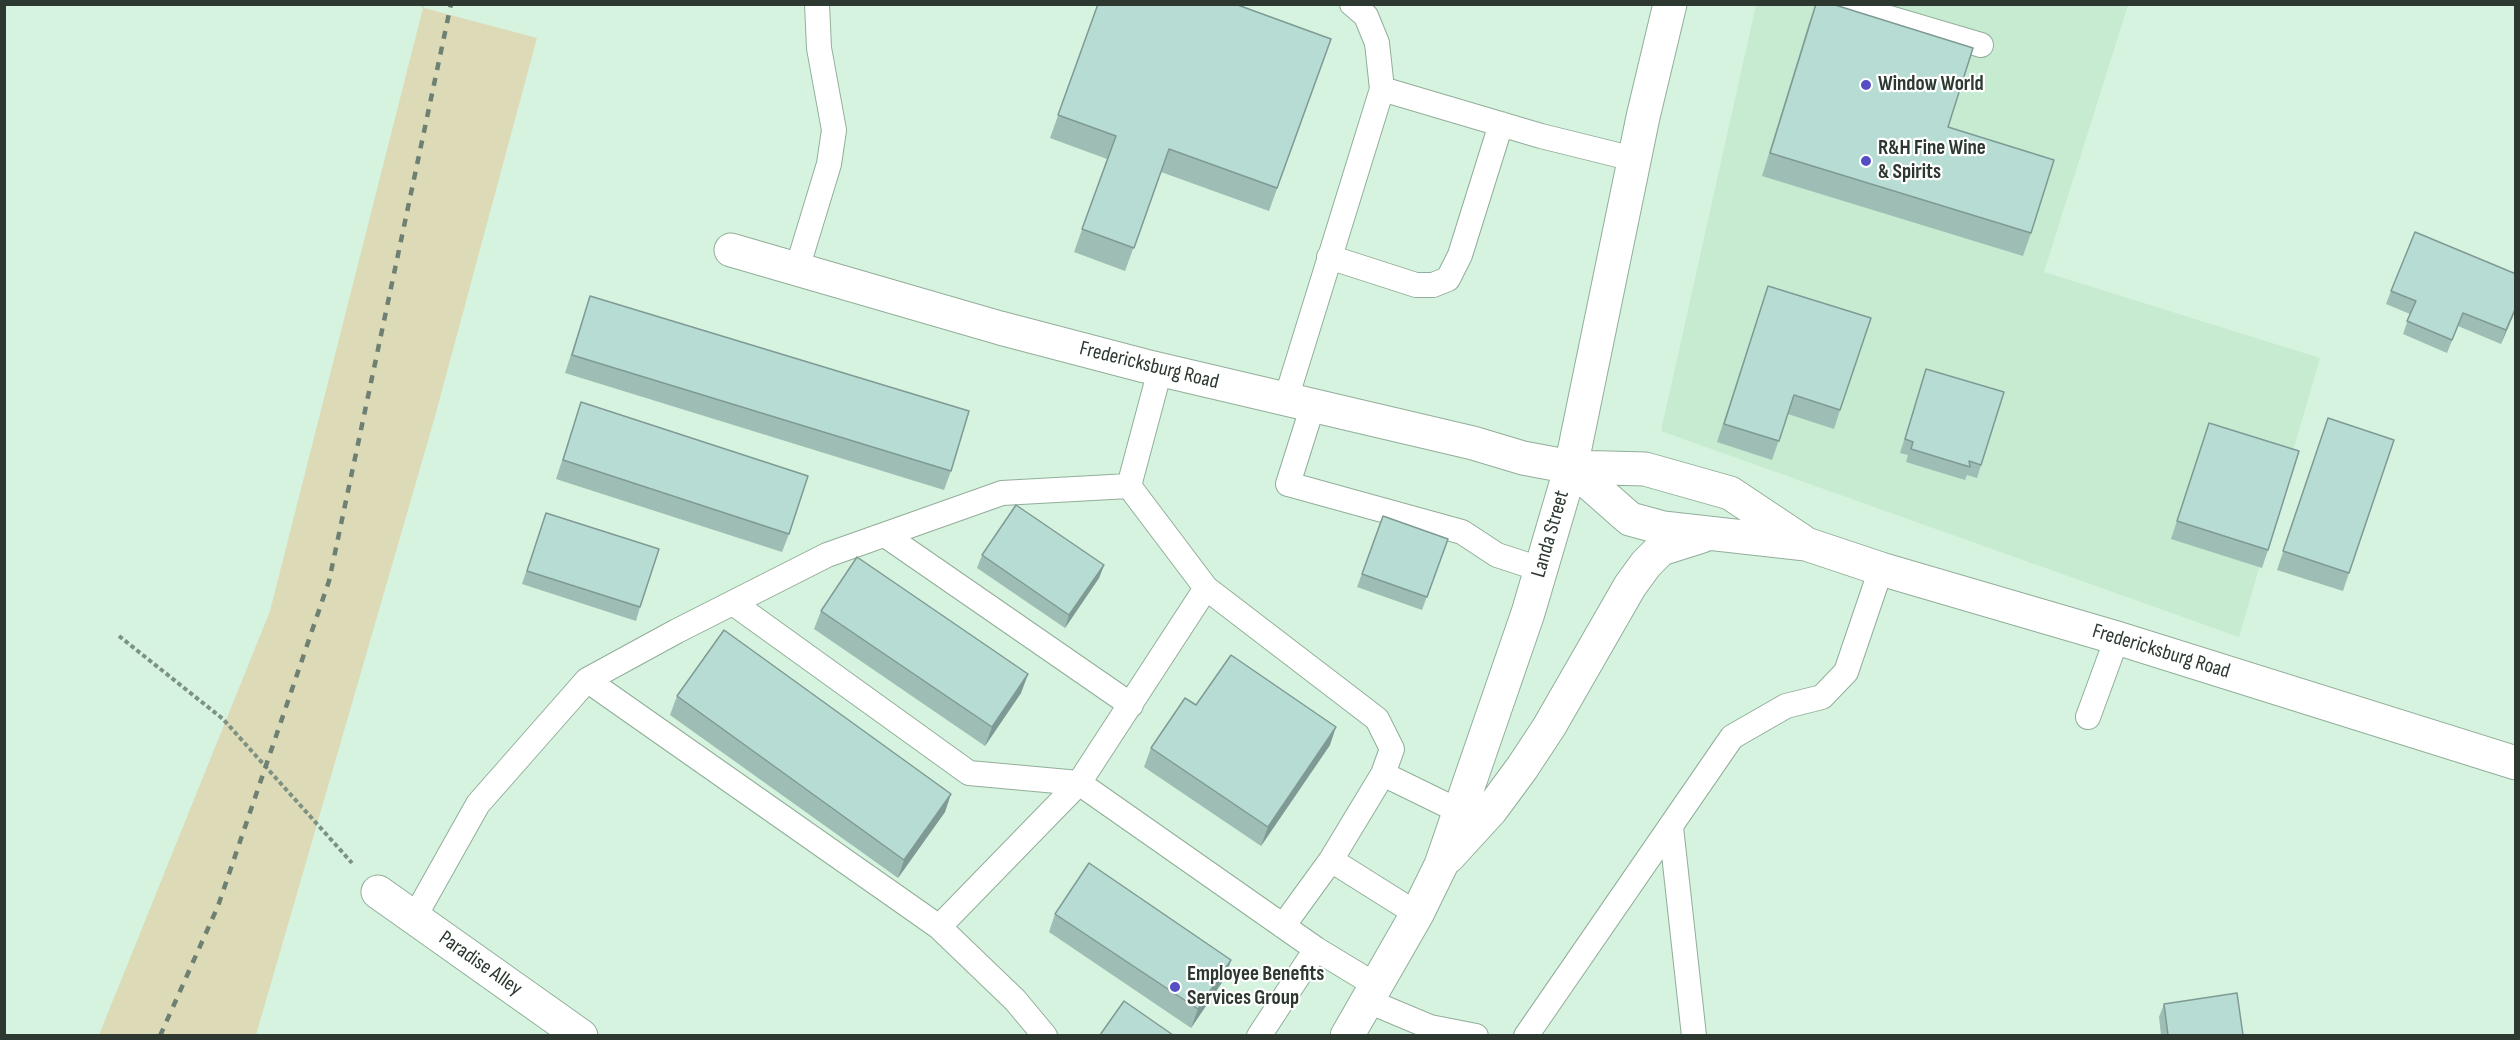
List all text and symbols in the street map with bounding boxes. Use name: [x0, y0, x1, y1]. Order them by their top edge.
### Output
place label: Window World: [1878, 72, 1984, 98]
marker: Window World: [1859, 78, 1873, 92]
place label: R&H Fine Wine & Spirits: [1878, 136, 1986, 186]
marker: R&H Fine Wine & Spirits: [1859, 154, 1873, 168]
street label: Fredericksburg Road: [1077, 337, 1221, 395]
street label: Landa Street: [1527, 488, 1575, 580]
street label: Fredericksburg Road: [2089, 619, 2233, 685]
street label: Paradise Alley: [433, 926, 527, 1002]
place label: Employee Benefits Services Group: [1187, 962, 1324, 1012]
marker: Employee Benefits Services Group: [1168, 980, 1182, 994]

